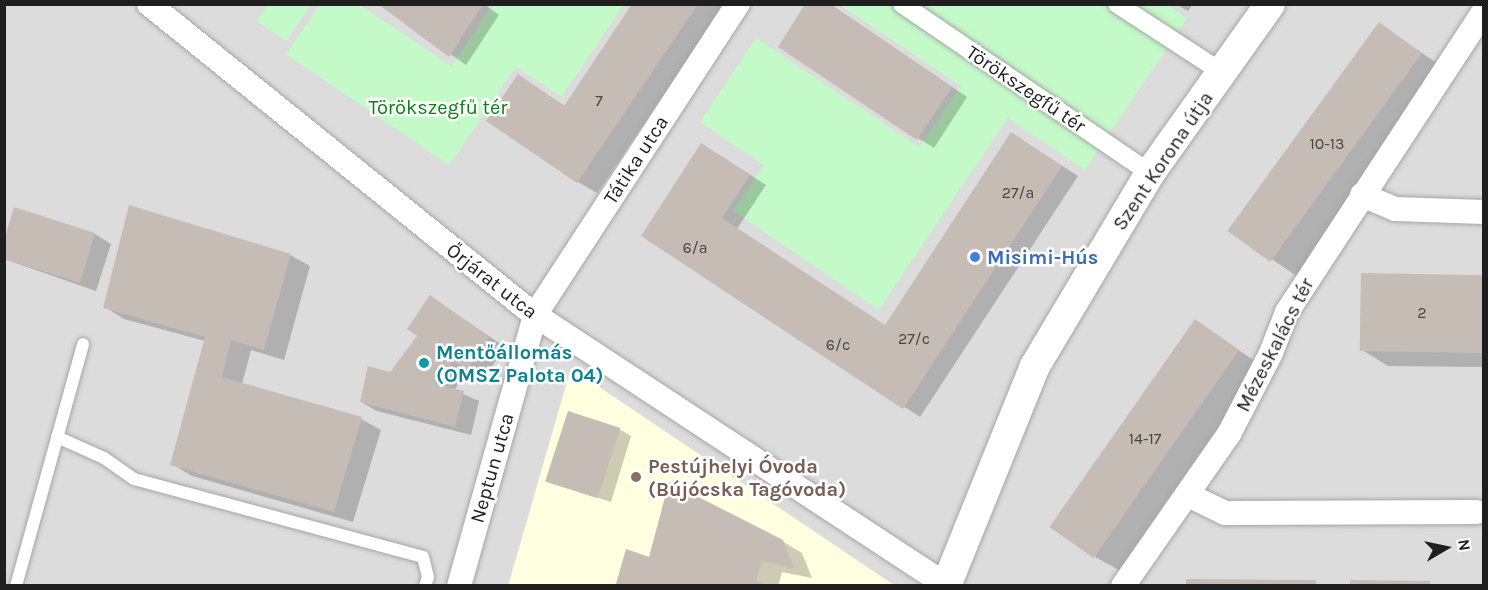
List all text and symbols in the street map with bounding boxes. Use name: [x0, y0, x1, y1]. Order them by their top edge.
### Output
street label: Törökszegfű tér: [962, 40, 1090, 138]
street label: Szent Korona útja: [1108, 87, 1218, 235]
house number: 7: [595, 91, 603, 111]
park label: Törökszegfű tér: [368, 95, 508, 119]
street label: Tátika utca: [598, 111, 674, 209]
house number: 10-13: [1309, 134, 1345, 154]
house number: 27/a: [1002, 183, 1034, 203]
street label: Őrjárat utca: [442, 238, 542, 324]
house number: 6/a: [683, 238, 707, 258]
place label: Misimi-Hús: [987, 245, 1098, 269]
marker: Misimi-Hús: [968, 250, 982, 264]
street label: Mézeskalács tér: [1231, 274, 1319, 416]
house number: 2: [1417, 303, 1427, 323]
house number: 27/c: [898, 329, 930, 349]
house number: 6/c: [826, 335, 850, 355]
place label: Mentőállomás (OMSZ Palota 04): [436, 340, 603, 387]
marker: Mentőállomás (OMSZ Palota 04): [417, 356, 431, 370]
street label: Neptun utca: [465, 410, 519, 526]
house number: 14-17: [1129, 429, 1161, 449]
place label: Pestújhelyi Óvoda (Bújócska Tagóvoda): [648, 454, 846, 501]
marker: Pestújhelyi Óvoda (Bújócska Tagóvoda): [629, 470, 643, 484]
north arrow: [1416, 518, 1476, 578]
text: N: [1454, 538, 1475, 552]

